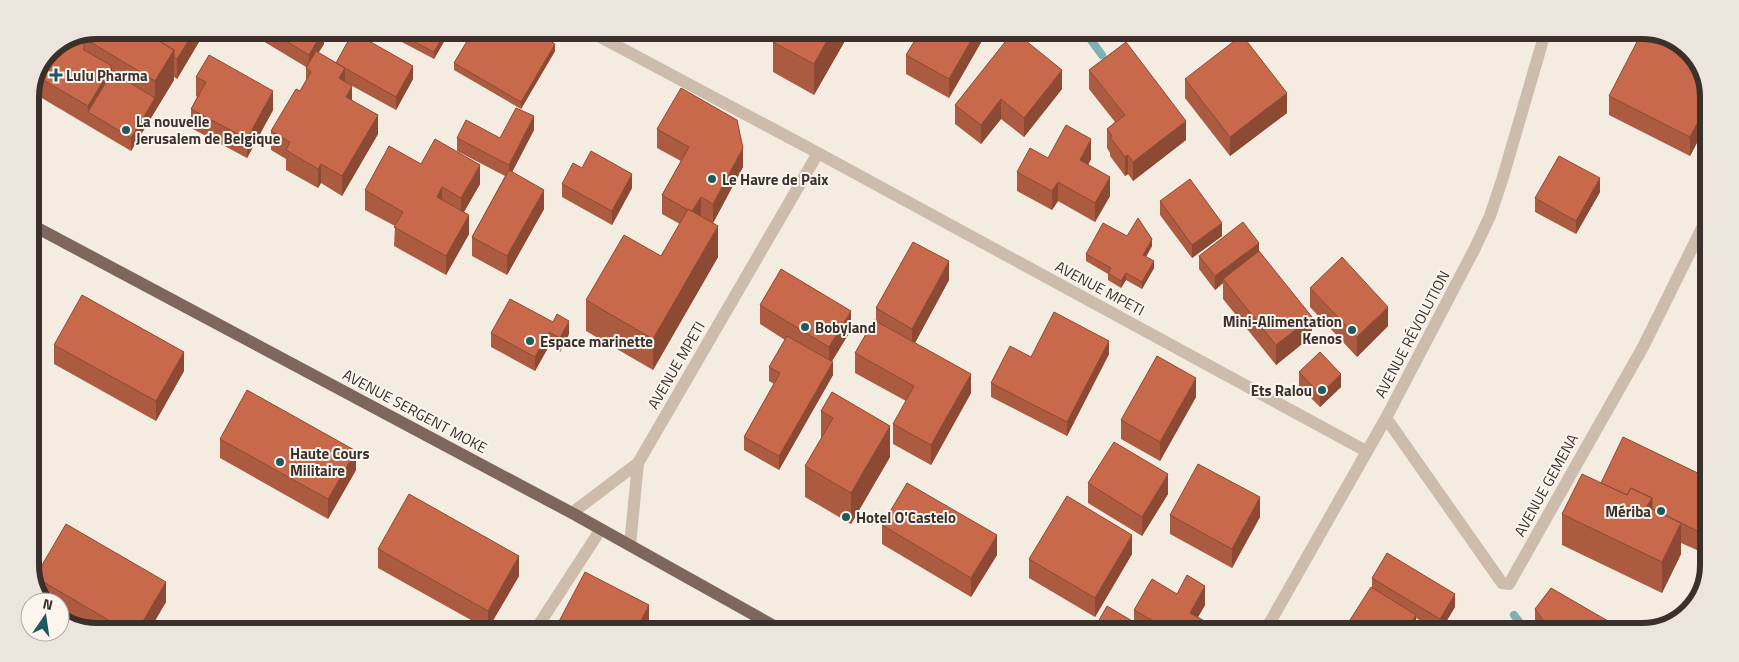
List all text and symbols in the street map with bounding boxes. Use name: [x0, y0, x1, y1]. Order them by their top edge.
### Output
place label: Lulu Pharma: [66, 64, 148, 87]
marker: Lulu Pharma: [50, 69, 62, 81]
place label: La nouvelle Jerusalem de Belgique: [136, 110, 281, 150]
marker: La nouvelle Jerusalem de Belgique: [120, 124, 132, 136]
place label: Le Havre de Paix: [722, 168, 828, 191]
marker: Le Havre de Paix: [706, 173, 718, 185]
street label: AVENUE MPETI: [1051, 255, 1149, 321]
street label: AVENUE RÉVOLUTION: [1369, 266, 1455, 402]
place label: Mini-Alimentation Kenos: [1223, 310, 1342, 350]
place label: Bobyland: [815, 316, 876, 339]
street label: AVENUE MPETI: [641, 317, 711, 413]
marker: Bobyland: [799, 321, 811, 333]
marker: Mini-Alimentation Kenos: [1346, 324, 1358, 336]
place label: Espace marinette: [540, 330, 653, 353]
marker: Espace marinette: [524, 335, 536, 347]
street label: AVENUE SERGENT MOKE: [339, 363, 491, 459]
place label: Ets Ralou: [1251, 379, 1312, 402]
marker: Ets Ralou: [1316, 384, 1328, 396]
street label: AVENUE GEMENA: [1508, 429, 1584, 541]
place label: Haute Cours Militaire: [290, 442, 370, 482]
marker: Haute Cours Militaire: [274, 456, 286, 468]
place label: Mériba: [1605, 500, 1651, 523]
marker: Mériba: [1655, 505, 1667, 517]
place label: Hotel O'Castelo: [856, 506, 956, 529]
marker: Hotel O'Castelo: [840, 511, 852, 523]
north arrow: [20, 592, 70, 642]
text: N: [41, 593, 55, 615]

